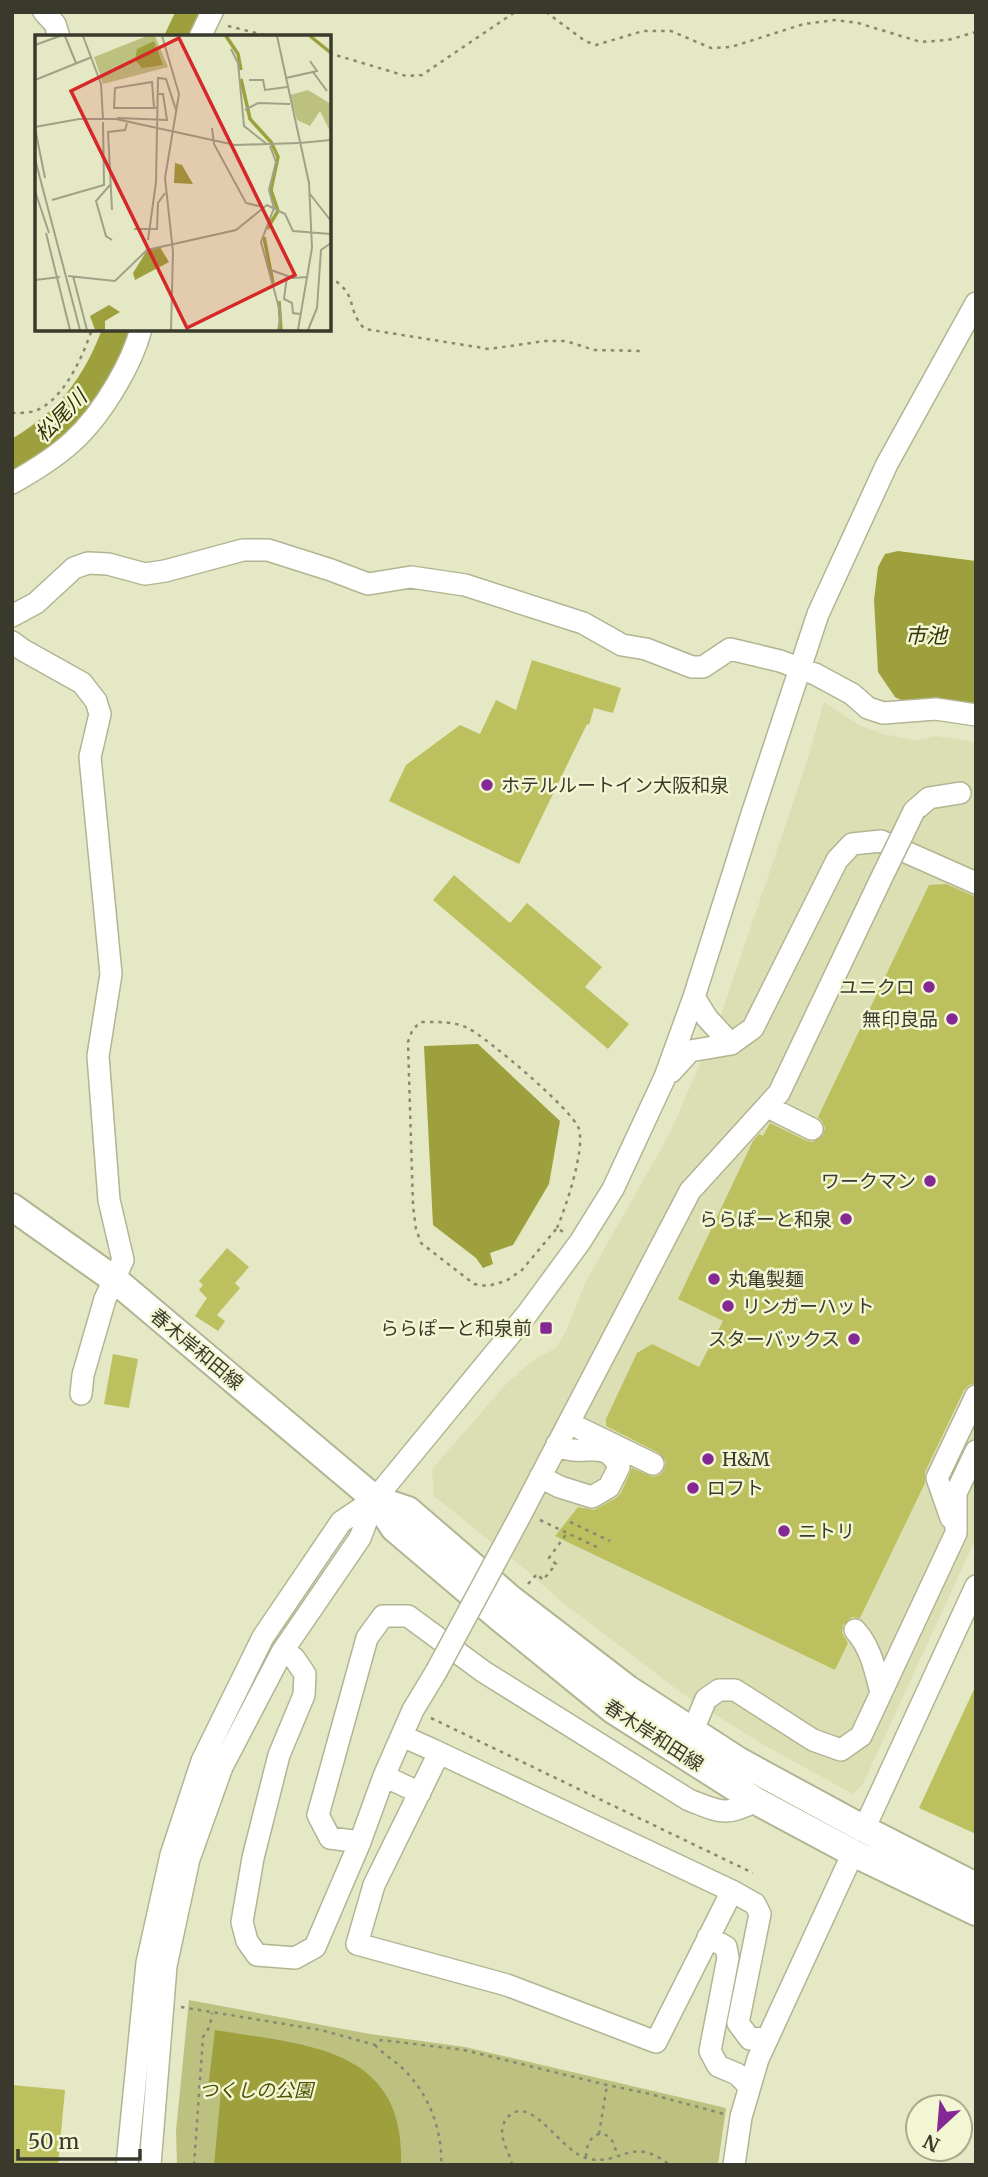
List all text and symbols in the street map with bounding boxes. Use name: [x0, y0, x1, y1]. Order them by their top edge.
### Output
inset map: [35, 35, 331, 331]
water label: 松尾川: [29, 382, 94, 447]
water label: 市池: [905, 622, 949, 649]
place label: ホテルルートイン大阪和泉: [501, 773, 729, 797]
marker: ホテルルートイン大阪和泉: [479, 777, 495, 793]
place label: ユニクロ: [839, 975, 915, 999]
marker: ユニクロ: [921, 979, 937, 995]
place label: 無印良品: [862, 1007, 938, 1031]
marker: 無印良品: [944, 1011, 960, 1027]
place label: ワークマン: [821, 1169, 916, 1193]
marker: ワークマン: [922, 1173, 938, 1189]
place label: ららぽーと和泉: [699, 1207, 832, 1231]
marker: ららぽーと和泉: [838, 1211, 854, 1227]
place label: 丸亀製麺: [728, 1267, 804, 1291]
marker: 丸亀製麺: [706, 1271, 722, 1287]
place label: リンガーハット: [742, 1294, 875, 1318]
marker: リンガーハット: [720, 1298, 736, 1314]
street label: 春木岸和田線: [146, 1303, 248, 1395]
place label: ららぽーと和泉前: [380, 1316, 532, 1340]
marker: ららぽーと和泉前: [538, 1320, 554, 1336]
place label: スターバックス: [708, 1327, 840, 1351]
marker: スターバックス: [846, 1331, 862, 1347]
place label: H&M: [722, 1447, 770, 1471]
marker: H&M: [700, 1451, 716, 1467]
place label: ロフト: [707, 1476, 764, 1500]
marker: ロフト: [685, 1480, 701, 1496]
place label: ニトリ: [798, 1519, 855, 1543]
marker: ニトリ: [776, 1523, 792, 1539]
street label: 春木岸和田線: [600, 1694, 708, 1776]
park label: つくしの公園: [199, 2078, 316, 2102]
north arrow: [904, 2093, 974, 2163]
scale bar: [18, 2118, 140, 2162]
text: 50 m: [28, 2128, 79, 2155]
text: N: [920, 2129, 944, 2157]

